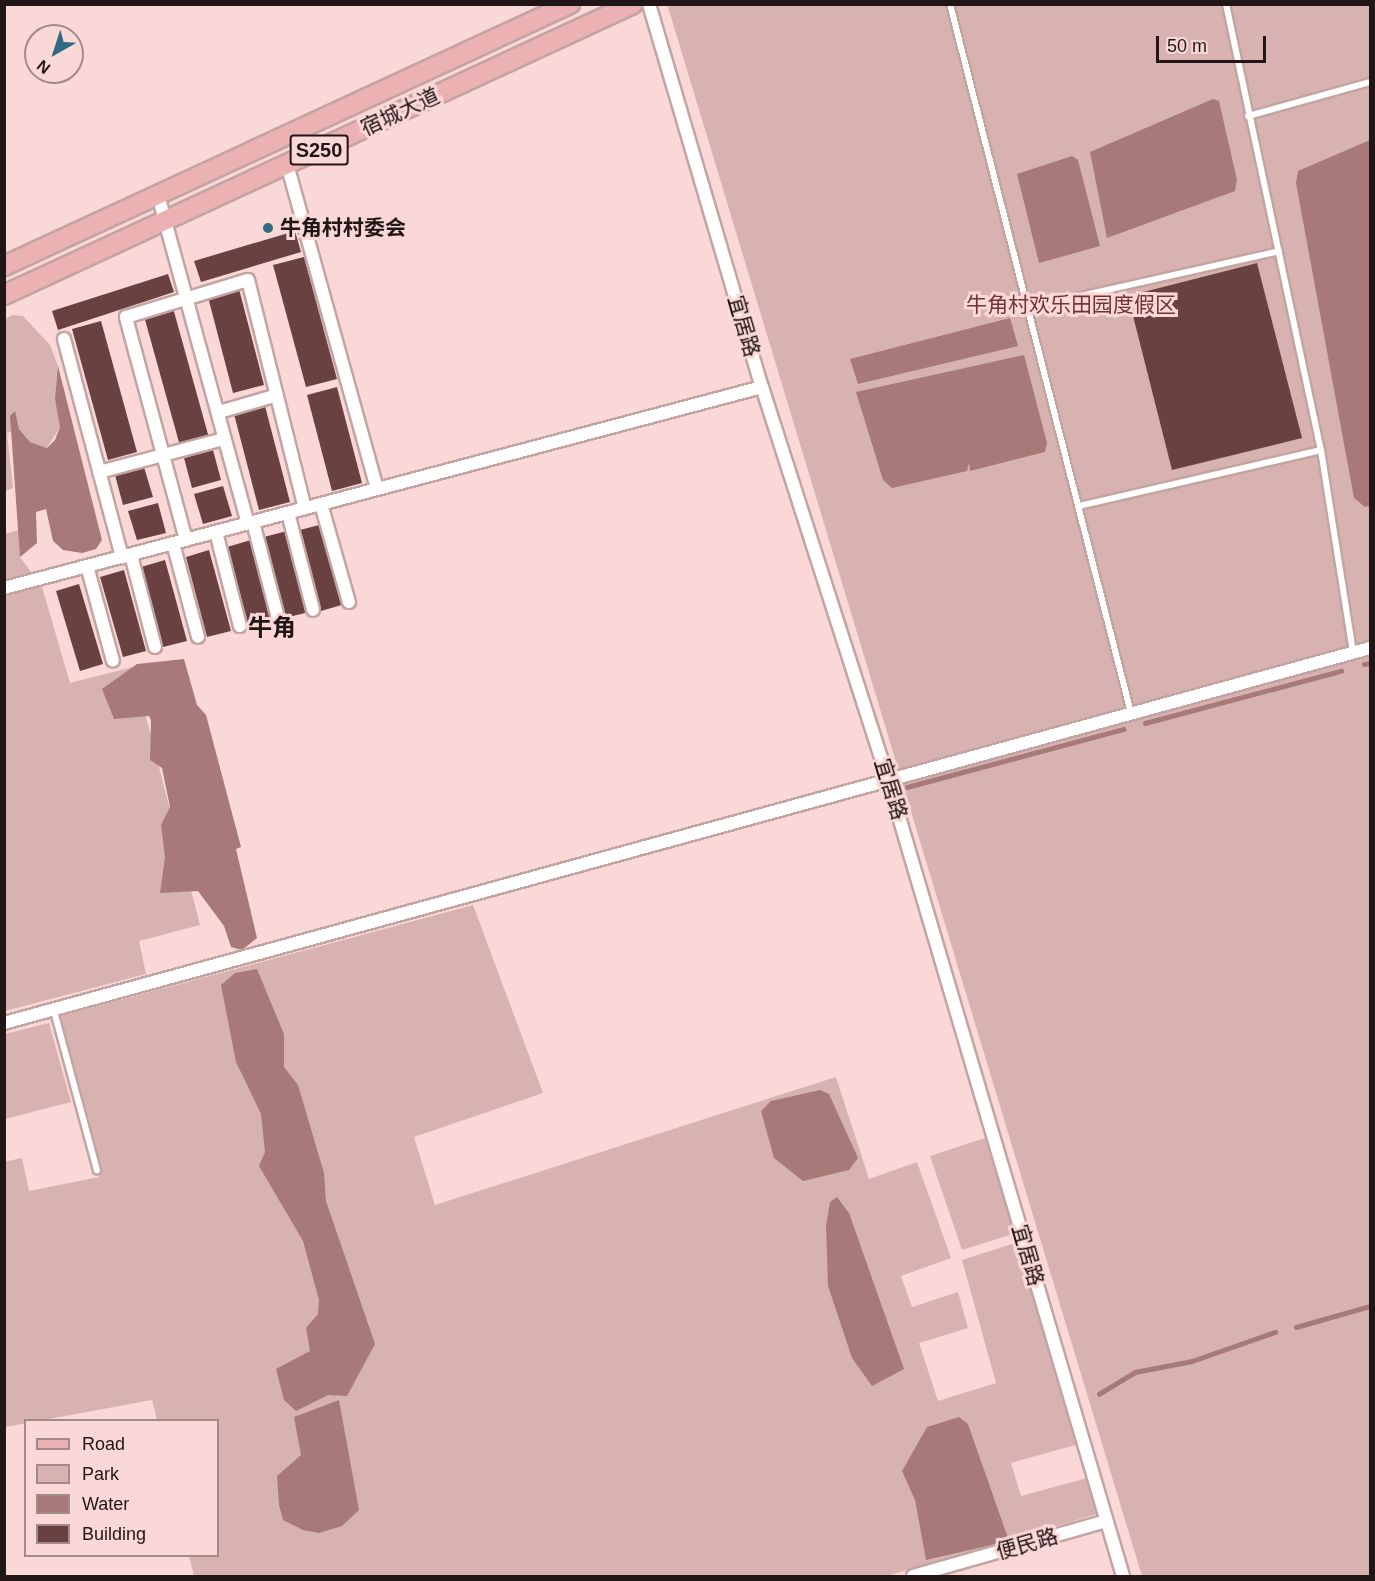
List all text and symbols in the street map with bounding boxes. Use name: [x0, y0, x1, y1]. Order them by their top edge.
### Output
north arrow: [24, 24, 84, 84]
scale bar: [1159, 24, 1268, 62]
text: 50 m: [1167, 36, 1207, 56]
text: N: [34, 57, 53, 77]
street label: 宿城大道: [357, 83, 443, 141]
road number: S250: [289, 133, 349, 167]
place label: 牛角村村委会: [280, 215, 406, 241]
marker: 牛角村村委会: [261, 221, 275, 235]
street label: 宜居路: [723, 292, 765, 360]
park label: 牛角村欢乐田园度假区: [966, 292, 1176, 318]
district label: 牛角: [248, 614, 296, 642]
street label: 宜居路: [870, 755, 912, 823]
street label: 宜居路: [1007, 1221, 1049, 1289]
legend: [24, 1419, 219, 1557]
text: Road: [82, 1434, 125, 1454]
text: Park: [82, 1464, 119, 1484]
text: Water: [82, 1494, 129, 1514]
street label: 便民路: [993, 1523, 1061, 1565]
text: Building: [82, 1524, 146, 1544]

